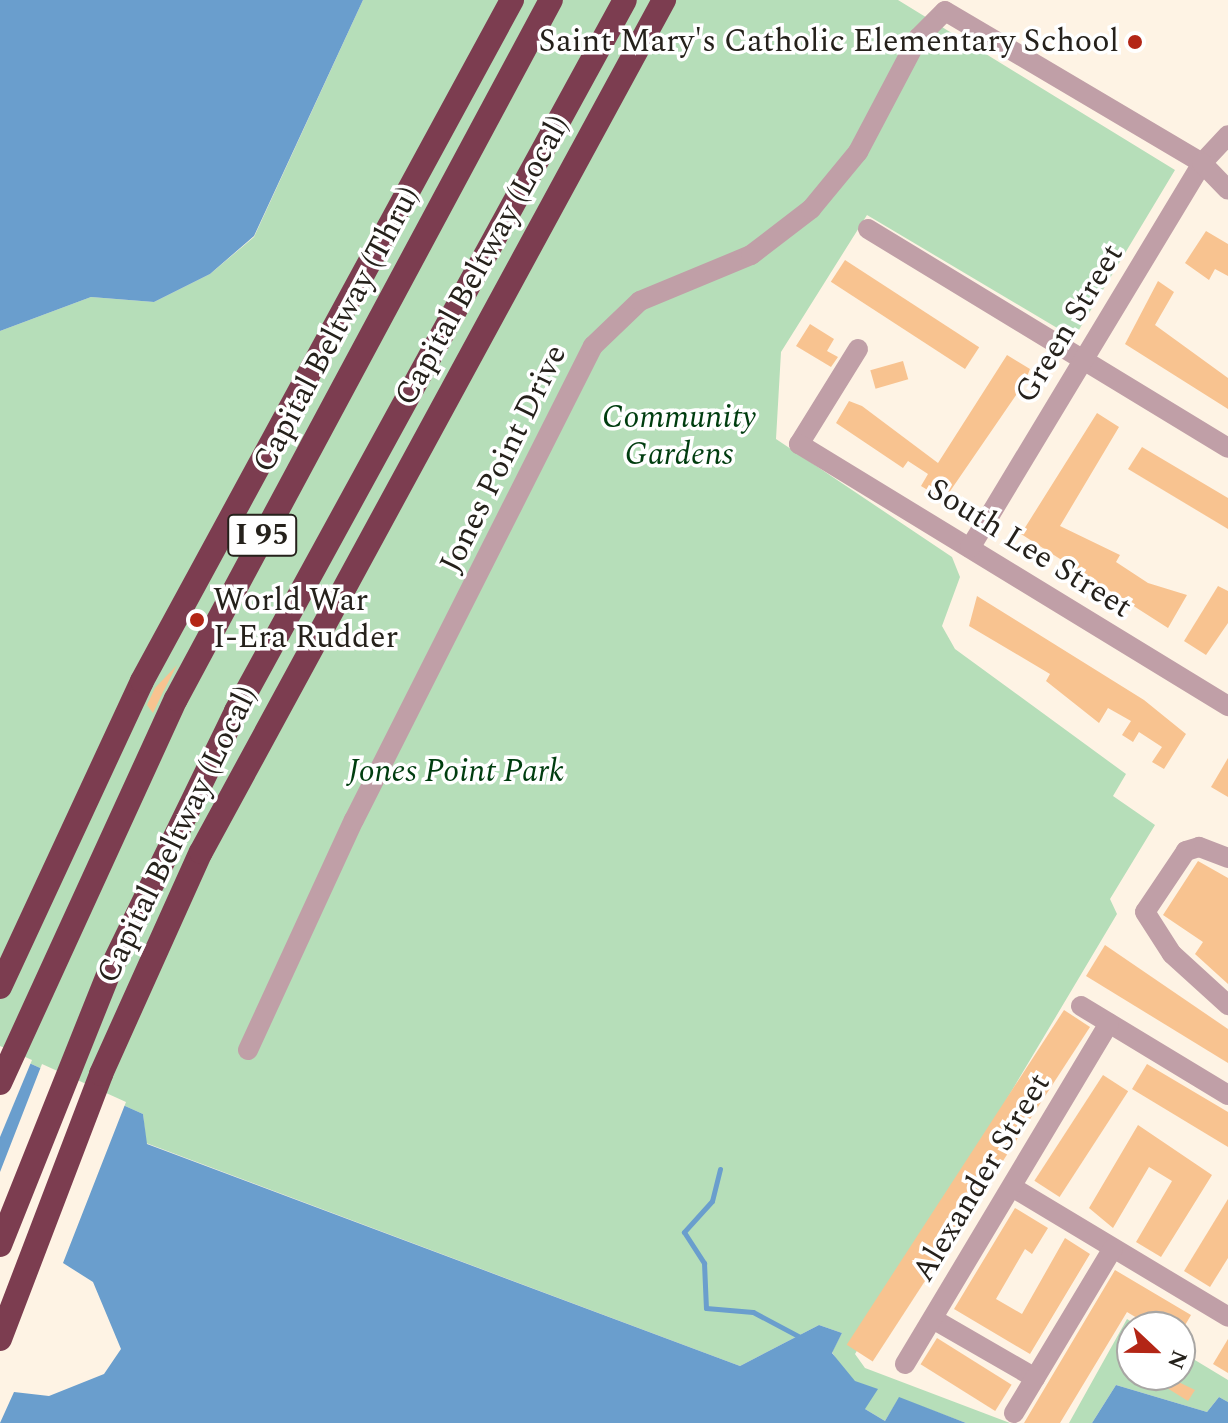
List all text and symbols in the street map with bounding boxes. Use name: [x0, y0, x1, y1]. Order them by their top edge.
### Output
place label: Saint Mary's Catholic Elementary School: [539, 23, 1119, 61]
marker: Saint Mary's Catholic Elementary School: [1126, 33, 1144, 51]
street label: Capital Beltway (Local): [387, 109, 579, 413]
street label: Capital Beltway (Thru): [245, 180, 429, 480]
street label: Green Street: [1007, 237, 1133, 411]
street label: Jones Point Drive: [432, 339, 576, 579]
park label: Community Gardens: [602, 400, 756, 475]
street label: South Lee Street: [920, 471, 1138, 627]
road number: I 95: [226, 509, 298, 561]
place label: World War I-Era Rudder: [213, 583, 398, 658]
marker: World War I-Era Rudder: [188, 611, 206, 629]
street label: Capital Beltway (Local): [89, 680, 267, 990]
park label: Jones Point Park: [348, 753, 564, 791]
street label: Alexander Street: [905, 1067, 1059, 1289]
north arrow: [1116, 1311, 1196, 1391]
text: N: [1158, 1345, 1196, 1374]

